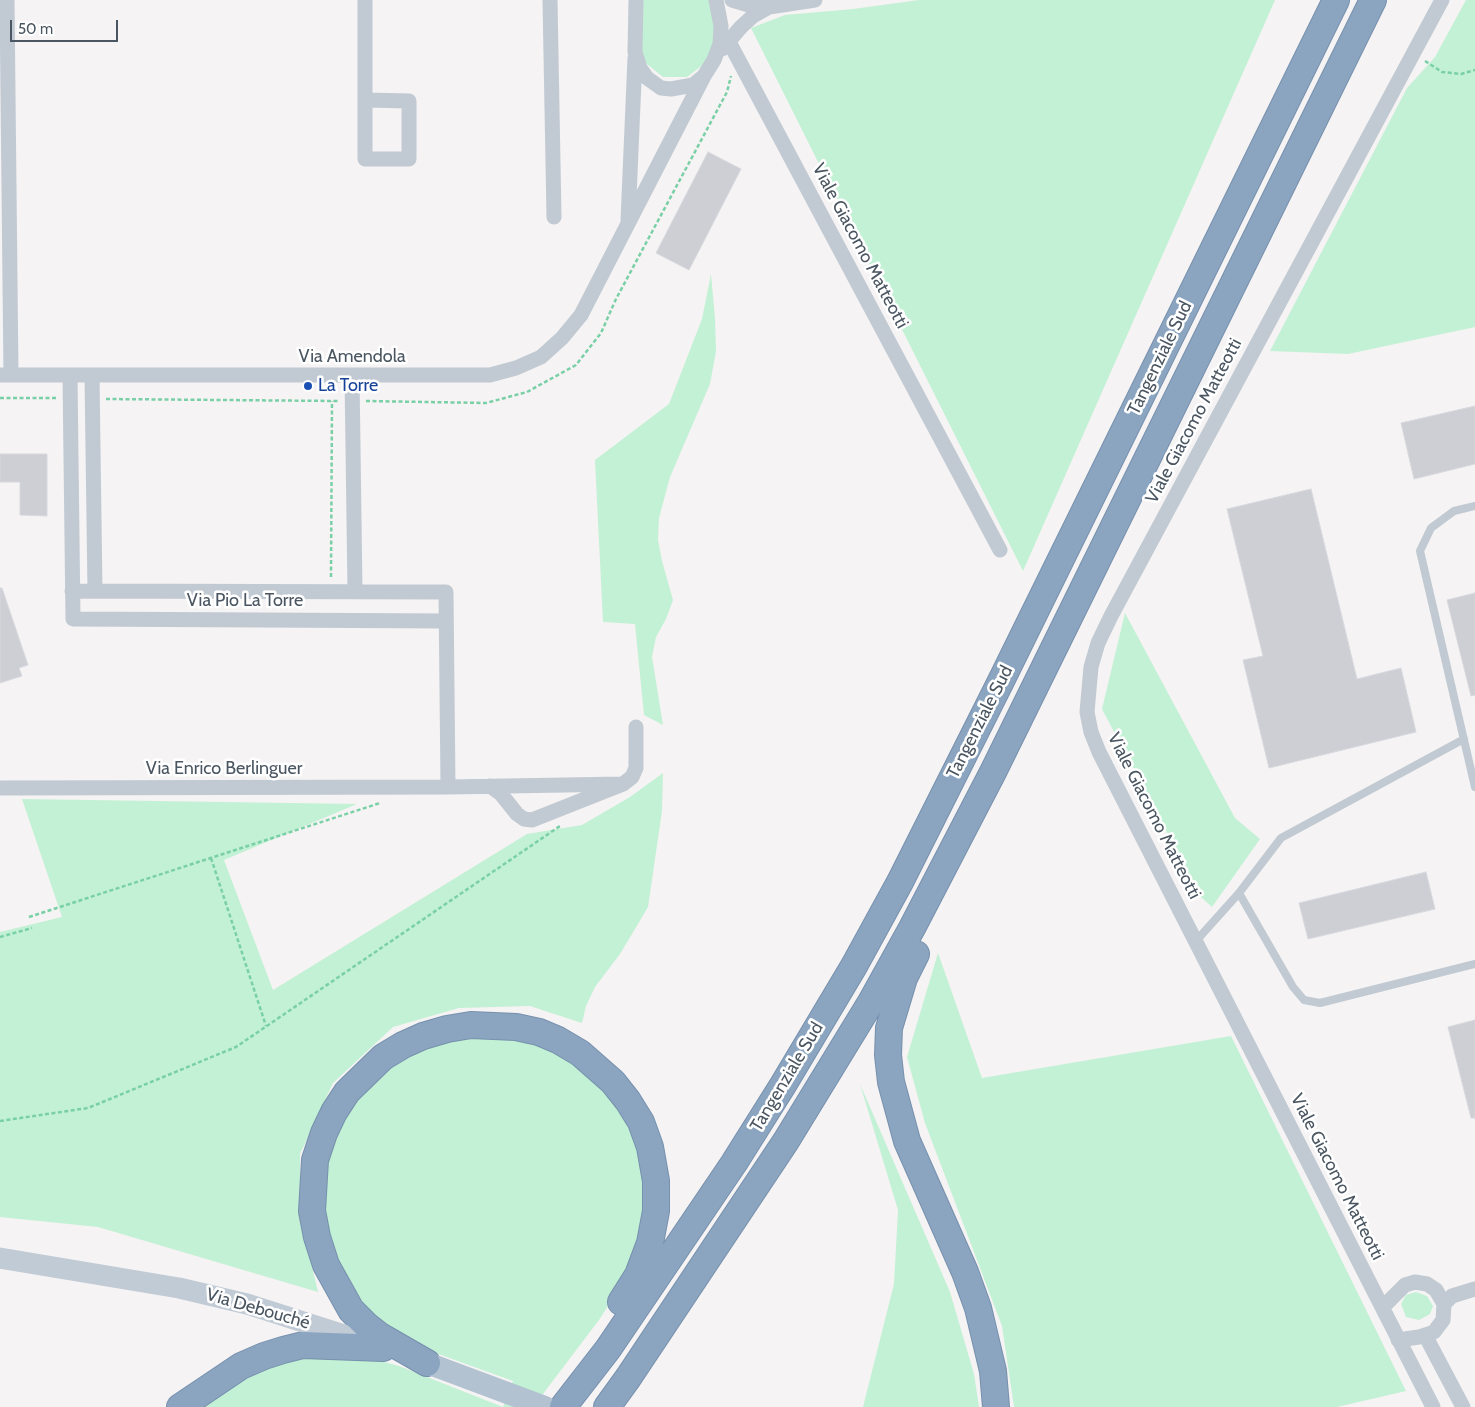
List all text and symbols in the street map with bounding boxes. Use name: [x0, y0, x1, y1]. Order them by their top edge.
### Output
scale bar: [12, 10, 120, 42]
text: 50 m: [18, 20, 53, 38]
street label: Viale Giacomo Matteotti: [807, 160, 913, 332]
street label: Tangenziale Sud: [1123, 298, 1197, 418]
street label: Viale Giacomo Matteotti: [1141, 335, 1247, 507]
street label: Via Amendola: [298, 346, 406, 368]
place label: La Torre: [318, 375, 378, 397]
marker: La Torre: [302, 380, 314, 392]
street label: Via Pio La Torre: [187, 590, 303, 612]
street label: Tangenziale Sud: [942, 662, 1018, 782]
street label: Viale Giacomo Matteotti: [1103, 729, 1205, 903]
street label: Via Enrico Berlinguer: [146, 758, 302, 780]
street label: Tangenziale Sud: [746, 1018, 828, 1136]
street label: Viale Giacomo Matteotti: [1286, 1090, 1388, 1264]
street label: Via Debouché: [204, 1284, 312, 1334]

